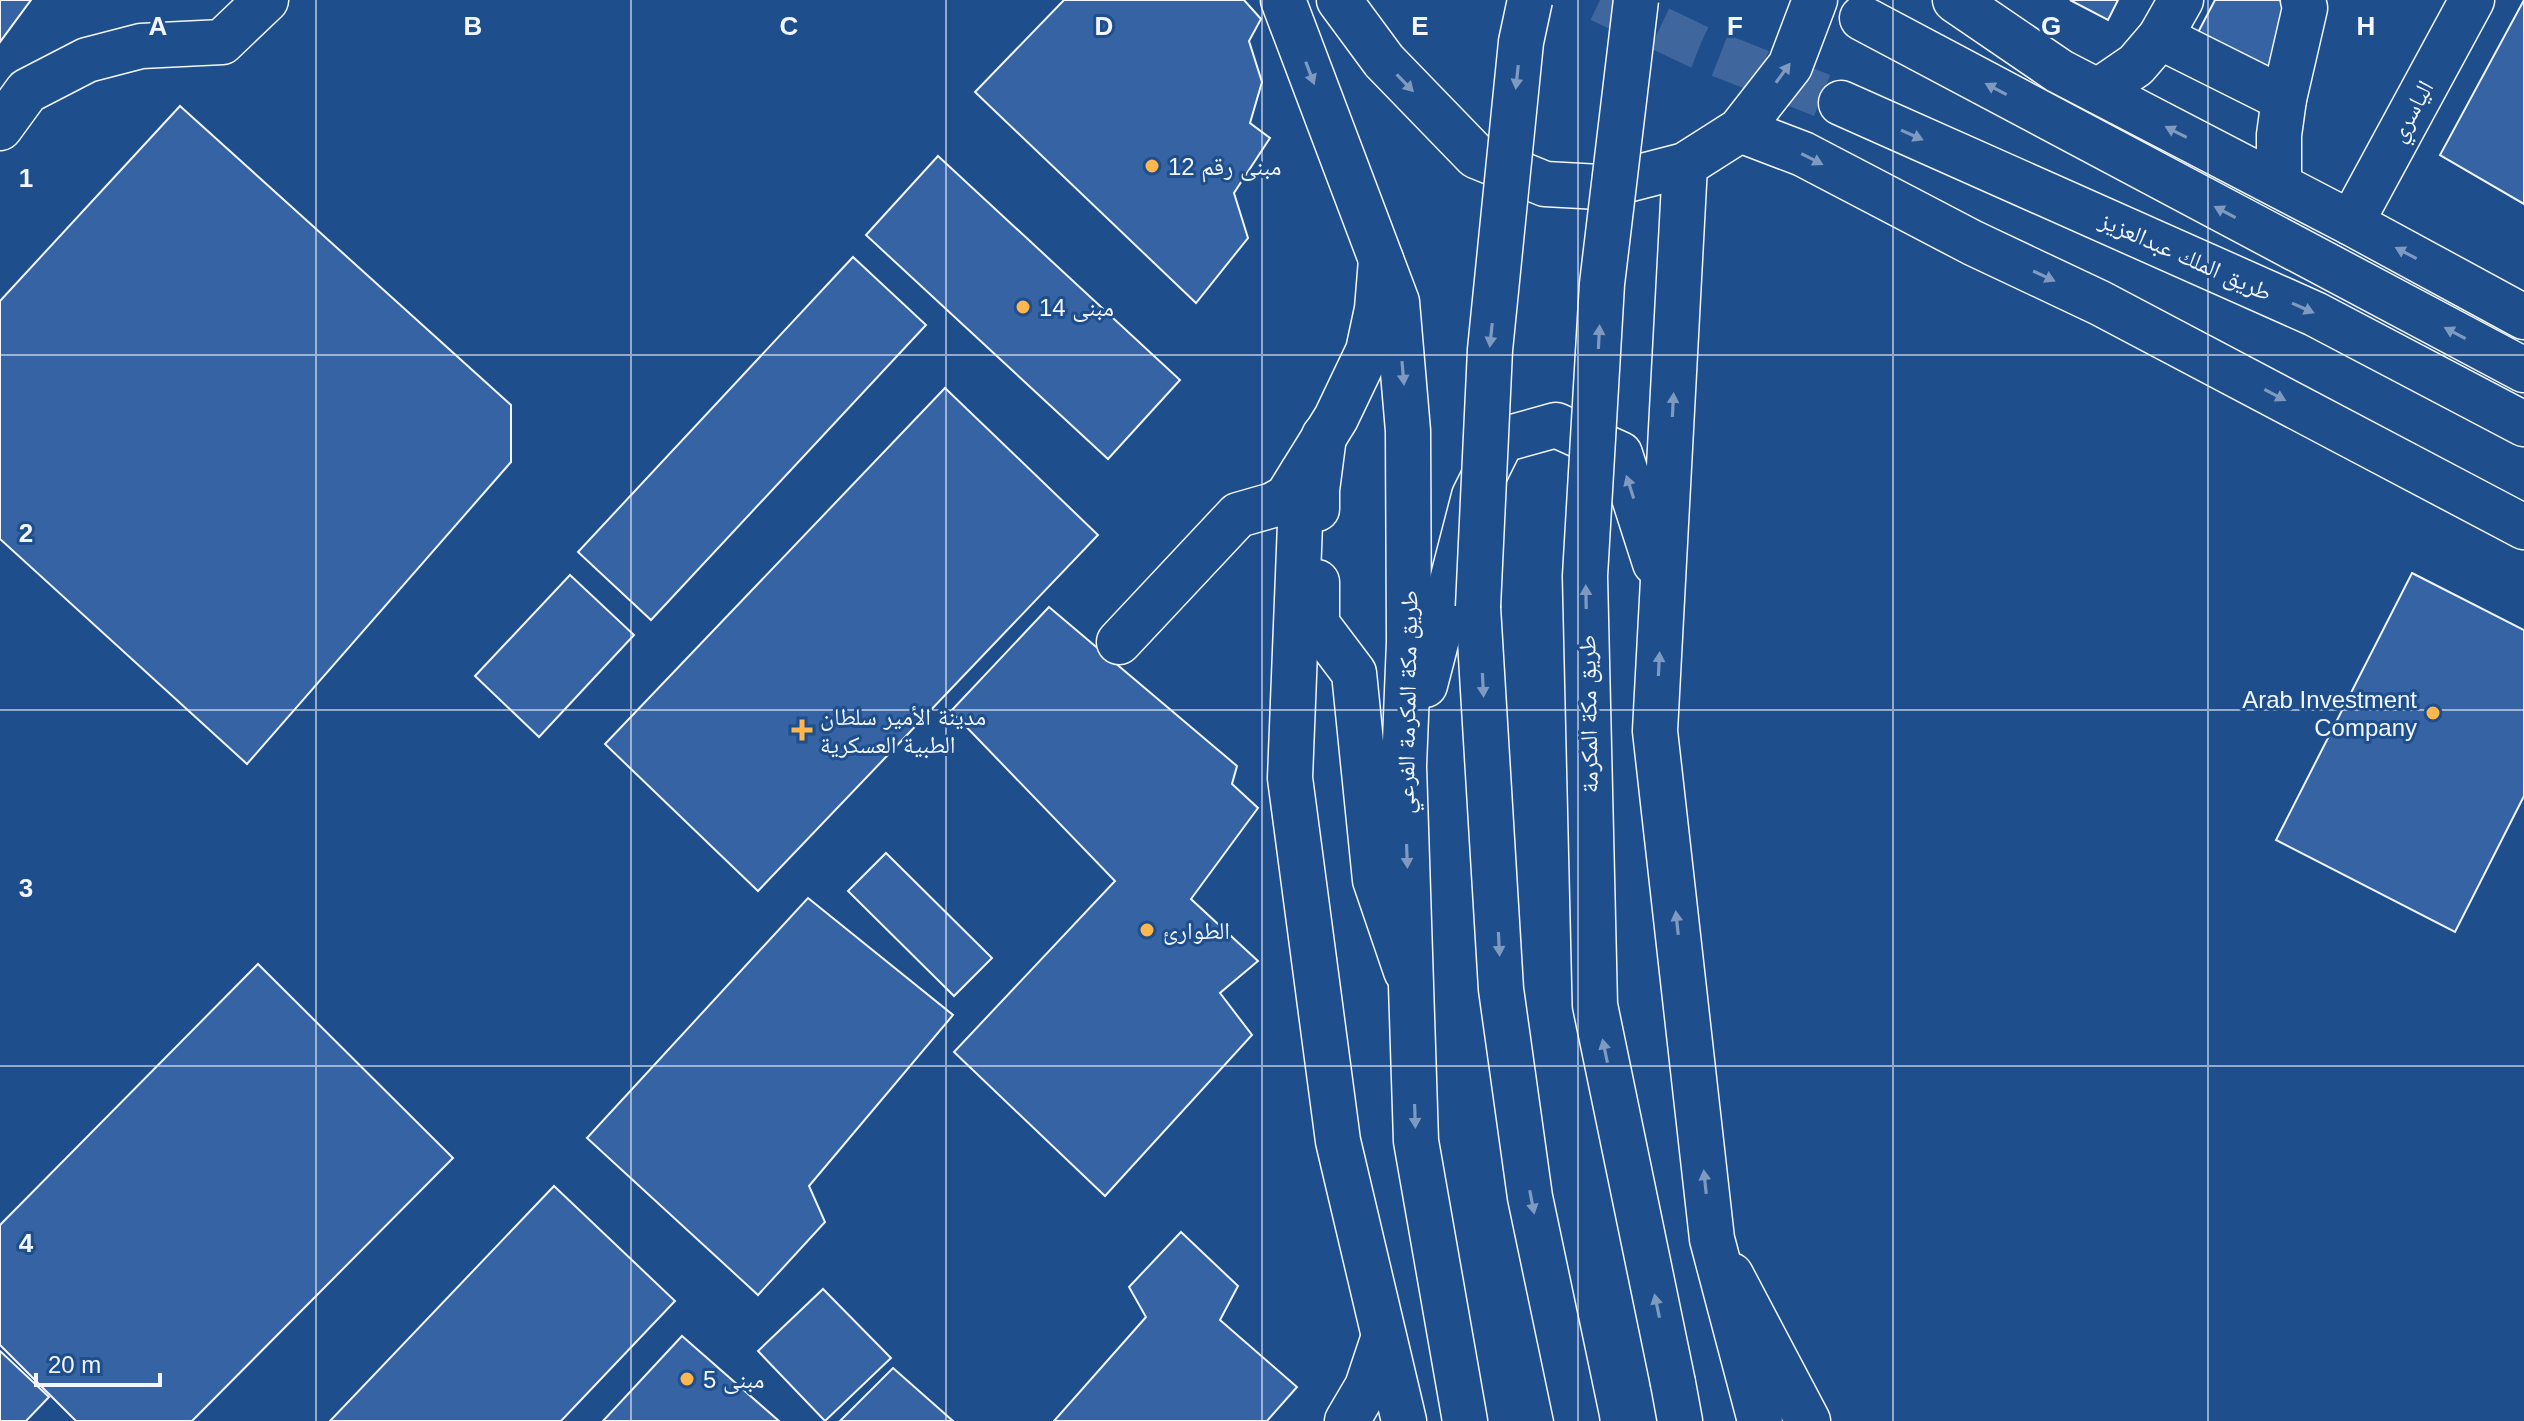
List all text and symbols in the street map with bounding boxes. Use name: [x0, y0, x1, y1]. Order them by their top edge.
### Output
text: A: [149, 11, 168, 41]
text: B: [464, 11, 482, 41]
text: C: [780, 11, 799, 41]
text: D: [1095, 11, 1113, 41]
text: E: [1411, 11, 1429, 41]
text: F: [1727, 11, 1743, 41]
text: G: [2041, 11, 2061, 41]
text: H: [2357, 11, 2375, 41]
one-way arrow: [1304, 61, 1317, 85]
one-way arrow: [1775, 63, 1791, 84]
one-way arrow: [1511, 65, 1524, 90]
one-way arrow: [1395, 73, 1413, 92]
street label: الياسري: [2383, 76, 2444, 149]
one-way arrow: [1985, 83, 2007, 97]
one-way arrow: [2165, 125, 2187, 139]
one-way arrow: [1900, 128, 1924, 142]
one-way arrow: [1800, 152, 1823, 165]
place label: مبنى رقم 12: [1168, 153, 1282, 183]
marker: مبنى رقم 12: [1143, 157, 1161, 175]
text: 1: [19, 163, 33, 193]
one-way arrow: [2214, 205, 2237, 218]
street label: طريق الملك عبدالعزيز: [2094, 206, 2276, 307]
one-way arrow: [2395, 246, 2417, 260]
one-way arrow: [2032, 269, 2055, 283]
place label: مبنى 14: [1039, 294, 1114, 322]
marker: مبنى 14: [1014, 298, 1032, 316]
one-way arrow: [2291, 302, 2315, 315]
one-way arrow: [1484, 323, 1497, 348]
one-way arrow: [1593, 324, 1606, 349]
one-way arrow: [2444, 327, 2466, 341]
one-way arrow: [1397, 361, 1410, 386]
one-way arrow: [2263, 389, 2286, 402]
one-way arrow: [1667, 392, 1680, 417]
one-way arrow: [1624, 475, 1636, 499]
text: 2: [19, 518, 33, 548]
one-way arrow: [1579, 584, 1592, 609]
street label: طريق مكة المكرمة الفرعي: [1392, 590, 1429, 814]
street label: طريق مكة المكرمة: [1573, 634, 1604, 793]
one-way arrow: [1653, 651, 1666, 676]
one-way arrow: [1477, 673, 1490, 698]
place label: Arab Investment Company: [2242, 686, 2417, 741]
place label: مدينة الأمير سلطان الطبية العسكرية: [820, 703, 986, 758]
marker: Arab Investment Company: [2424, 704, 2442, 722]
marker: مدينة الأمير سلطان الطبية العسكرية: [791, 719, 813, 741]
one-way arrow: [1400, 844, 1413, 870]
text: 3: [19, 873, 33, 903]
one-way arrow: [1670, 910, 1683, 935]
place label: الطوارئ: [1163, 917, 1230, 945]
marker: الطوارئ: [1138, 921, 1156, 939]
one-way arrow: [1493, 932, 1506, 957]
one-way arrow: [1598, 1039, 1611, 1064]
one-way arrow: [1409, 1104, 1422, 1129]
one-way arrow: [1699, 1169, 1712, 1194]
one-way arrow: [1526, 1190, 1538, 1215]
text: 4: [19, 1228, 34, 1258]
one-way arrow: [1650, 1293, 1663, 1318]
scale bar: [36, 1337, 160, 1387]
text: 20 m: [48, 1351, 101, 1378]
place label: مبنى 5: [703, 1366, 764, 1394]
marker: مبنى 5: [678, 1370, 696, 1388]

